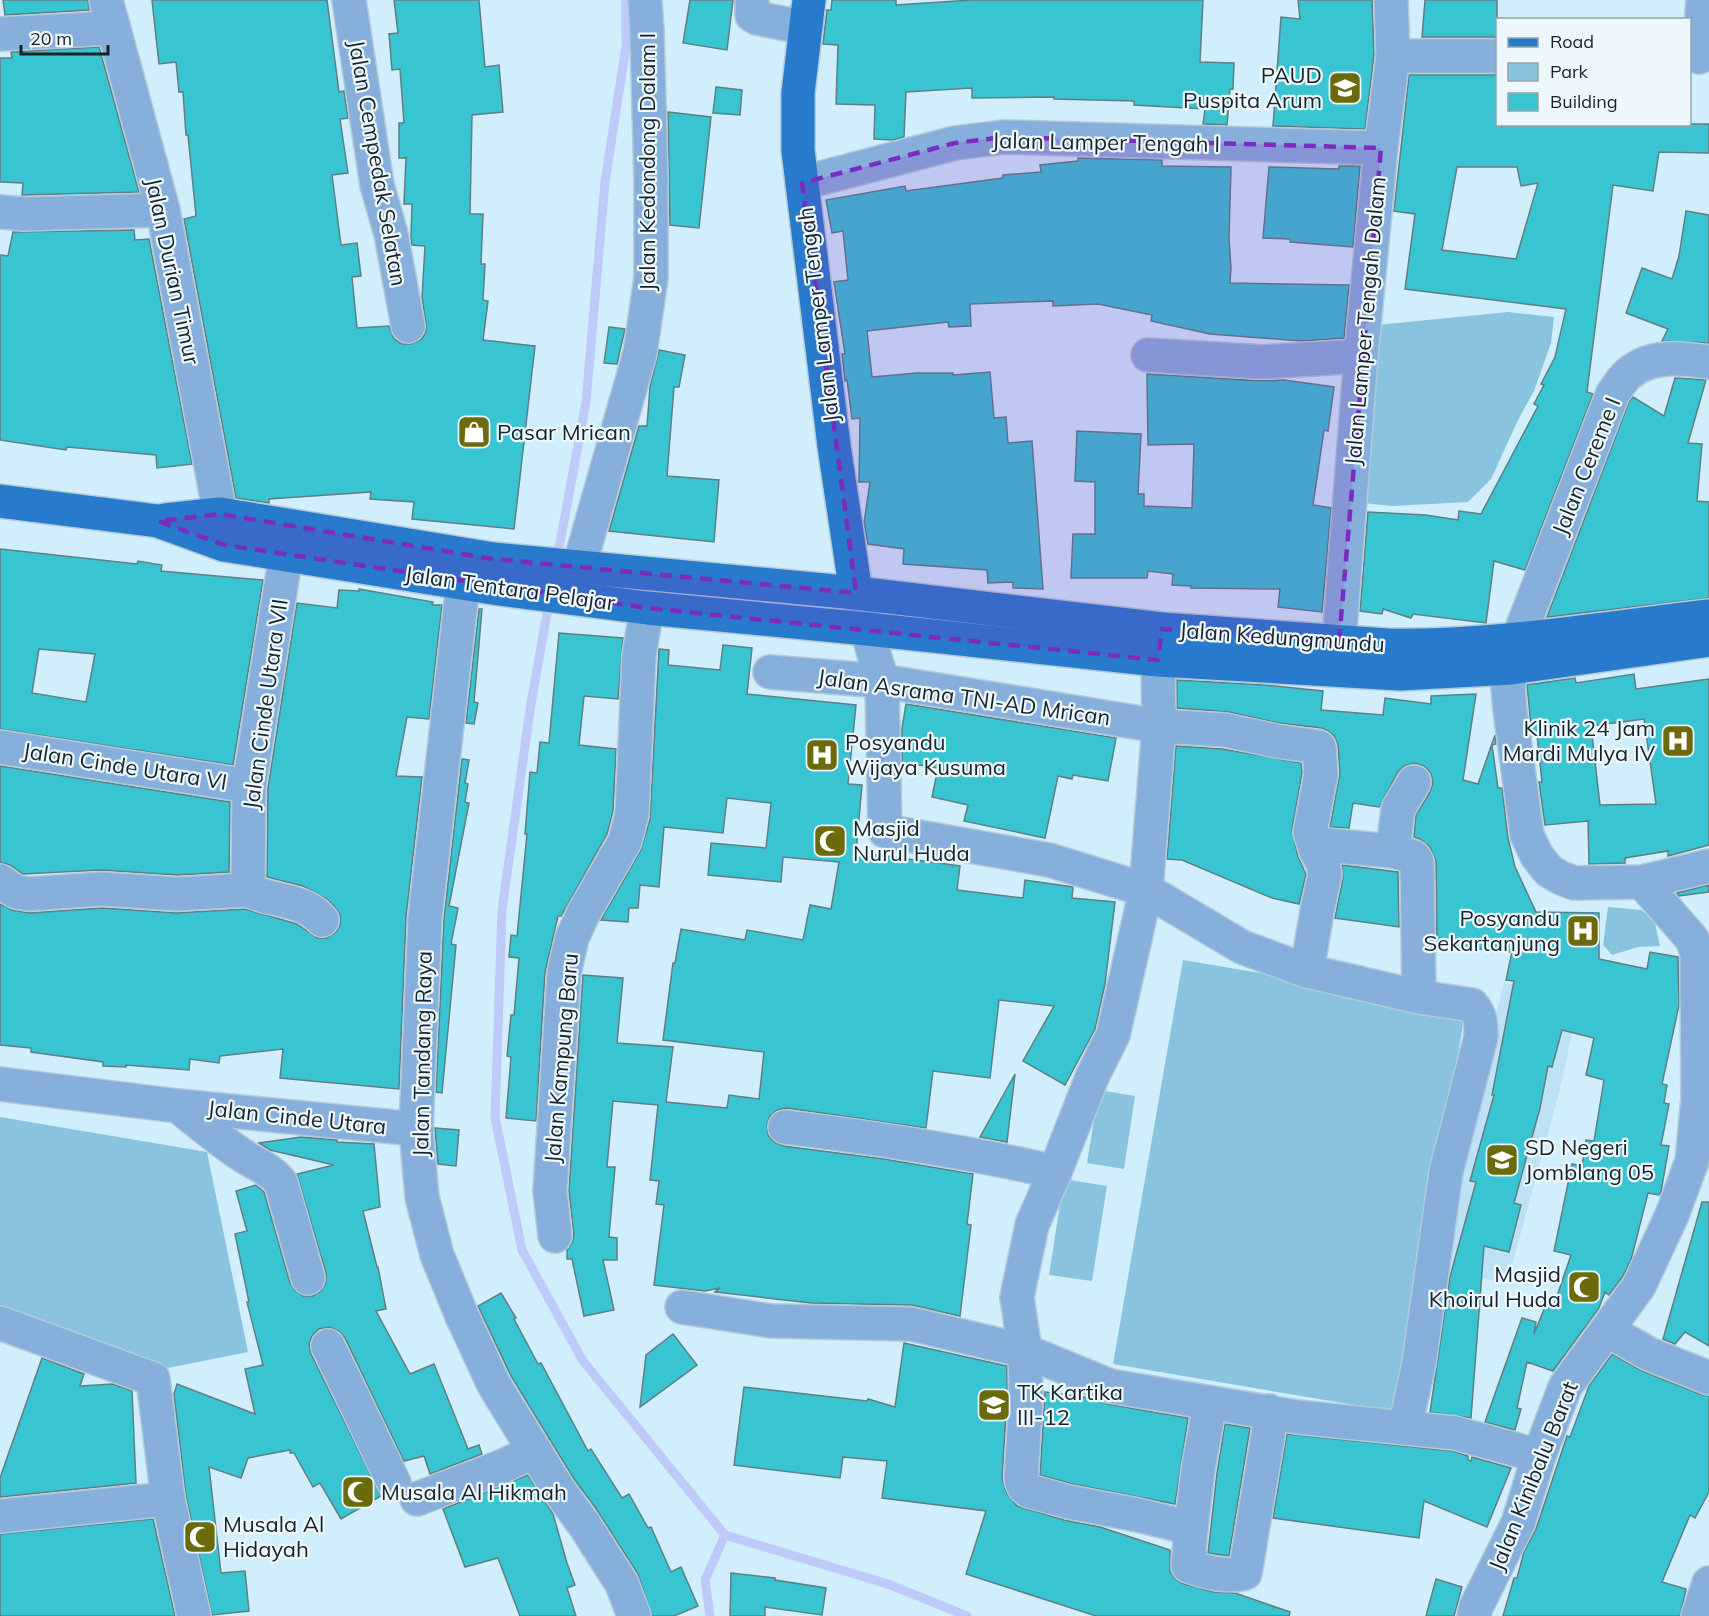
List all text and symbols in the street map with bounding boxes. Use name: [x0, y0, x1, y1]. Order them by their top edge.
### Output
scale bar: [21, 18, 108, 56]
legend: [1496, 18, 1691, 126]
text: 20 m: [30, 27, 72, 50]
text: Road: [1550, 30, 1594, 53]
street label: Jalan Kedondong Dalam I: [633, 33, 661, 291]
street label: Jalan Cempedak Selatan: [343, 38, 413, 288]
text: Park: [1550, 60, 1589, 83]
place label: PAUD Puspita Arum: [1183, 61, 1322, 114]
school or university icon: PAUD Puspita Arum: [1327, 70, 1363, 106]
text: Building: [1550, 90, 1618, 113]
street label: Jalan Lamper Tengah I: [992, 126, 1220, 158]
street label: Jalan Durian Timur: [140, 175, 206, 367]
street label: Jalan Lamper Tengah Dalam: [1338, 175, 1392, 467]
street label: Jalan Lamper Tengah: [791, 206, 845, 424]
street label: Jalan Cereme I: [1546, 393, 1626, 539]
shop icon: Pasar Mrican: [456, 414, 492, 450]
place label: Pasar Mrican: [497, 418, 631, 446]
street label: Jalan Tentara Pelajar: [403, 559, 617, 617]
street label: Jalan Cinde Utara VII: [236, 597, 294, 811]
street label: Jalan Kedungmundu: [1178, 616, 1386, 658]
street label: Jalan Asrama TNI-AD Mrican: [816, 663, 1112, 731]
place label: Klinik 24 Jam Mardi Mulya IV: [1503, 714, 1656, 767]
hospital icon: Klinik 24 Jam Mardi Mulya IV: [1660, 723, 1696, 759]
place label: Posyandu Wijaya Kusuma: [845, 728, 1006, 781]
street label: Jalan Cinde Utara VI: [21, 736, 229, 796]
hospital icon: Posyandu Wijaya Kusuma: [804, 737, 840, 773]
place label: Masjid Nurul Huda: [853, 814, 970, 867]
mosque icon: Masjid Nurul Huda: [812, 823, 848, 859]
place label: Posyandu Sekartanjung: [1423, 904, 1560, 957]
hospital icon: Posyandu Sekartanjung: [1565, 913, 1601, 949]
street label: Jalan Tandang Raya: [406, 951, 438, 1157]
street label: Jalan Kampung Baru: [538, 952, 584, 1164]
street label: Jalan Cinde Utara: [206, 1094, 388, 1140]
place label: SD Negeri Jomblang 05: [1525, 1133, 1654, 1186]
school or university icon: SD Negeri Jomblang 05: [1484, 1142, 1520, 1178]
place label: Masjid Khoirul Huda: [1429, 1260, 1561, 1313]
mosque icon: Masjid Khoirul Huda: [1566, 1269, 1602, 1305]
street label: Jalan Kinibalu Barat: [1482, 1377, 1584, 1575]
place label: TK Kartika III-12: [1017, 1378, 1123, 1431]
school or university icon: TK Kartika III-12: [976, 1387, 1012, 1423]
mosque icon: Musala Al Hikmah: [340, 1474, 376, 1510]
place label: Musala Al Hikmah: [381, 1478, 567, 1506]
place label: Musala Al Hidayah: [223, 1510, 324, 1563]
mosque icon: Musala Al Hidayah: [182, 1519, 218, 1555]

